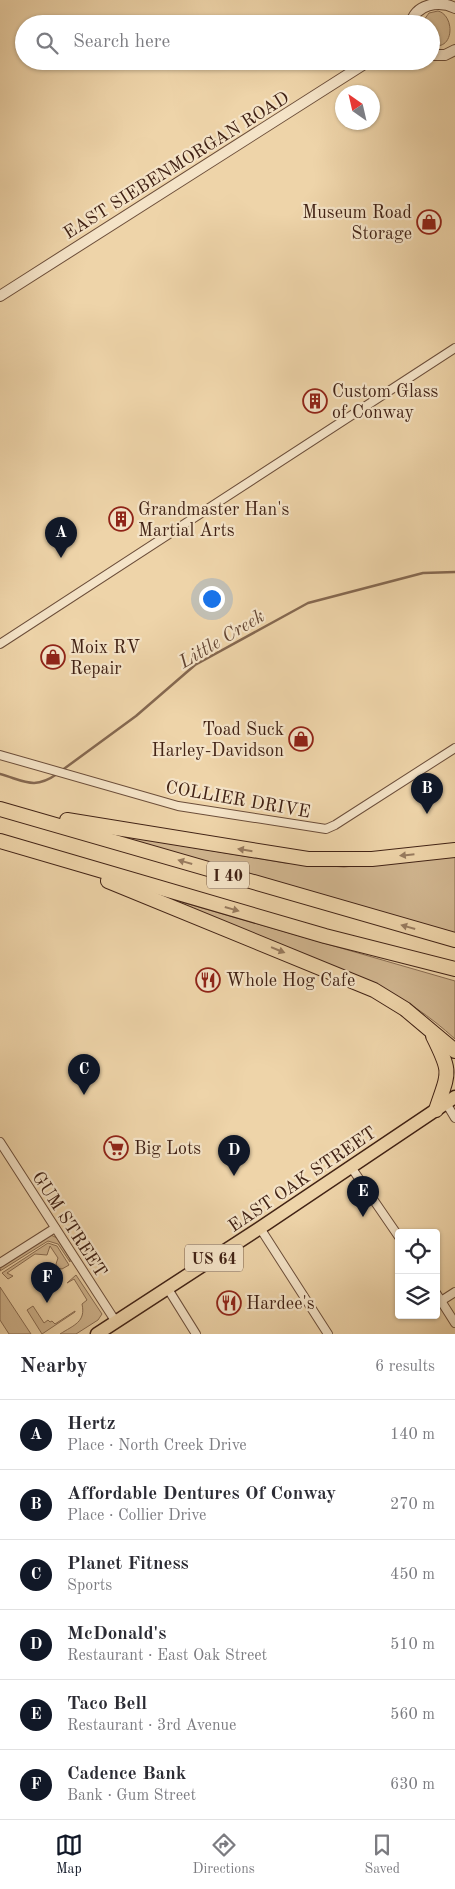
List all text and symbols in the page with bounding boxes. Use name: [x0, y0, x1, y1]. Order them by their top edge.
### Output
search box: [15, 15, 440, 70]
icon: search: [33, 29, 61, 57]
text: Search here: [73, 33, 170, 52]
north arrow: [335, 85, 380, 130]
street label: EAST SIEBENMORGAN ROAD: [60, 89, 293, 243]
place label: Museum Road Storage: [302, 204, 412, 243]
shop icon: Museum Road Storage: [416, 209, 442, 235]
place label: Custom Glass of Conway: [332, 383, 439, 422]
building icon: Custom Glass of Conway: [302, 388, 328, 414]
place label: Grandmaster Han's Martial Arts: [138, 501, 289, 540]
building icon: Grandmaster Han's Martial Arts: [108, 506, 134, 532]
pin: A: [45, 517, 77, 558]
your location: [199, 586, 225, 612]
water label: Little Creek: [175, 607, 268, 673]
place label: Moix RV Repair: [70, 639, 140, 678]
shop icon: Moix RV Repair: [40, 644, 66, 670]
place label: Toad Suck Harley-Davidson: [152, 721, 284, 760]
shop icon: Toad Suck Harley-Davidson: [288, 726, 314, 752]
pin: B: [411, 773, 443, 814]
street label: COLLIER DRIVE: [164, 778, 312, 822]
one-way arrow: [237, 845, 253, 853]
one-way arrow: [398, 852, 414, 860]
one-way arrow: [177, 858, 192, 866]
road number: I 40: [207, 862, 249, 888]
one-way arrow: [224, 905, 239, 913]
one-way arrow: [401, 922, 416, 930]
one-way arrow: [271, 946, 286, 954]
restaurant icon: Whole Hog Cafe: [195, 967, 221, 993]
place label: Whole Hog Cafe: [226, 972, 355, 990]
pin: C: [68, 1054, 100, 1095]
street label: EAST OAK STREET: [224, 1121, 380, 1237]
supermarket icon: Big Lots: [103, 1135, 129, 1161]
pin: D: [218, 1135, 250, 1176]
place label: Big Lots: [134, 1140, 201, 1158]
street label: GUM STREET: [28, 1169, 110, 1280]
pin: E: [347, 1176, 379, 1217]
map controls: [395, 1229, 440, 1319]
button: locate: [395, 1229, 440, 1274]
road number: US 64: [185, 1244, 243, 1272]
pin: F: [31, 1262, 63, 1303]
button: layers: [395, 1274, 440, 1319]
restaurant icon: Hardee's: [216, 1290, 242, 1316]
place label: Hardee's: [246, 1295, 315, 1313]
text: Nearby: [20, 1356, 88, 1377]
text: 6 results: [375, 1359, 435, 1375]
text: Hertz: [67, 1415, 116, 1434]
text: A: [30, 1427, 42, 1443]
text: 140 m: [390, 1427, 435, 1443]
text: Place · North Creek Drive: [67, 1438, 247, 1454]
text: Affordable Dentures Of Conway: [67, 1485, 336, 1504]
text: B: [30, 1497, 42, 1513]
text: 270 m: [390, 1497, 435, 1513]
text: Place · Collier Drive: [67, 1508, 206, 1524]
text: Planet Fitness: [67, 1555, 189, 1574]
text: C: [31, 1567, 41, 1583]
text: 450 m: [390, 1567, 435, 1583]
text: Sports: [67, 1578, 112, 1594]
text: McDonald's: [67, 1625, 166, 1644]
text: D: [30, 1637, 42, 1653]
text: 510 m: [390, 1637, 435, 1653]
text: Restaurant · East Oak Street: [67, 1648, 267, 1664]
text: Taco Bell: [67, 1695, 147, 1714]
text: E: [30, 1707, 42, 1723]
text: 560 m: [390, 1707, 435, 1723]
text: Restaurant · 3rd Avenue: [67, 1718, 236, 1734]
text: Cadence Bank: [67, 1765, 186, 1784]
text: F: [31, 1777, 41, 1793]
text: 630 m: [390, 1777, 435, 1793]
text: Bank · Gum Street: [67, 1788, 196, 1804]
tab: Map: [55, 1831, 83, 1878]
tab: Directions: [193, 1831, 255, 1878]
tab: Saved: [364, 1831, 400, 1878]

